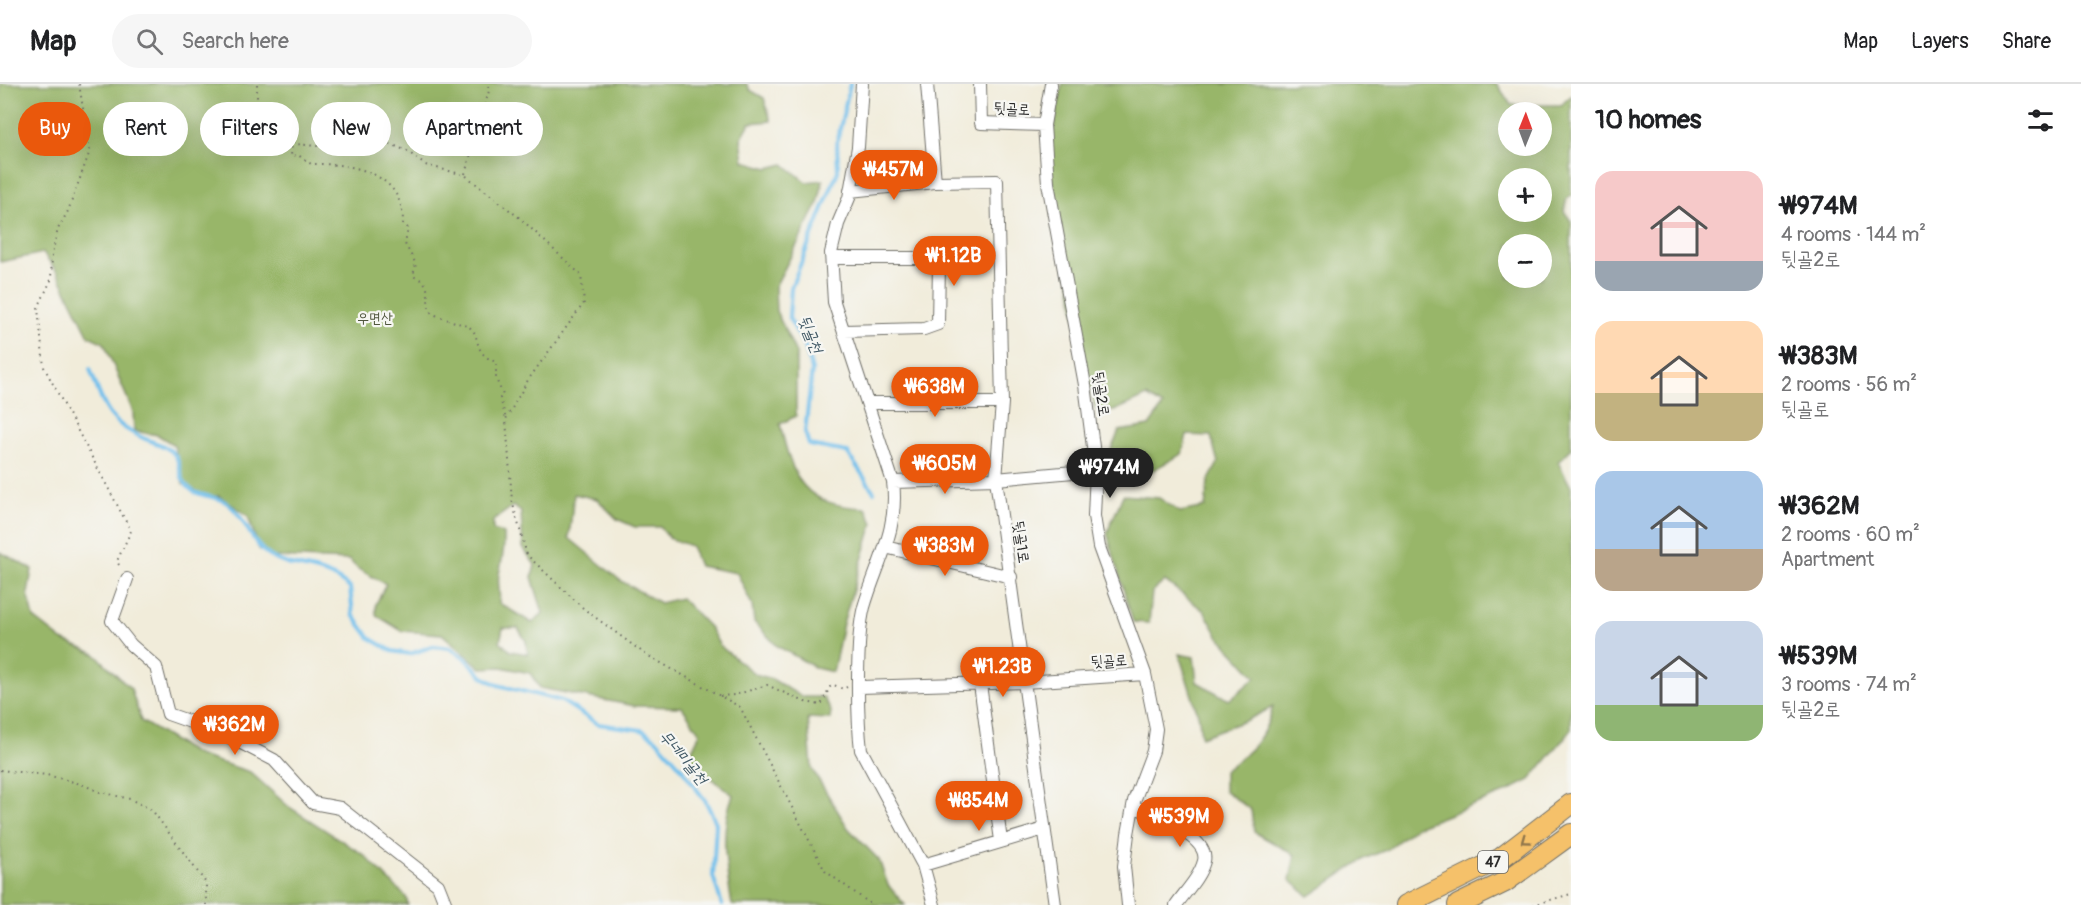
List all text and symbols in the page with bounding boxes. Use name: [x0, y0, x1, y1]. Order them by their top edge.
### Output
search box: [112, 14, 532, 68]
text: Map: [30, 24, 76, 59]
icon: search: [133, 25, 166, 58]
text: Search here: [181, 27, 289, 55]
text: Map: [1843, 28, 1878, 55]
text: Layers: [1911, 28, 1969, 55]
text: Share: [2002, 28, 2051, 55]
street label: 뒷골로: [994, 99, 1030, 120]
chip: Buy: [18, 102, 91, 156]
chip: Rent: [103, 102, 188, 156]
chip: Filters: [200, 102, 299, 156]
chip: New: [311, 102, 391, 156]
chip: Apartment: [403, 102, 543, 156]
north arrow: [1498, 102, 1552, 156]
map controls: [1498, 102, 1552, 288]
text: 10 homes: [1595, 104, 1701, 136]
icon: filters: [2024, 104, 2057, 137]
pin: ₩457M: [852, 150, 936, 201]
text: ₩457M: [864, 157, 924, 182]
button: +: [1498, 168, 1552, 222]
text: ₩974M: [1781, 190, 1858, 222]
icon: home: [1643, 195, 1715, 267]
text: 4 rooms · 144 m²: [1781, 222, 1926, 247]
button: −: [1498, 234, 1552, 288]
pin: ₩1.12B: [905, 236, 1003, 287]
text: ₩1.12B: [927, 243, 981, 268]
text: 뒷골2로: [1781, 247, 1840, 272]
park label: 우면산: [357, 309, 393, 328]
water label: 뒷골천: [793, 313, 828, 358]
text: ₩383M: [1781, 340, 1857, 372]
icon: home: [1643, 345, 1715, 417]
pin: ₩638M: [893, 367, 977, 418]
street label: 뒷골2로: [1088, 371, 1113, 418]
text: 2 rooms · 56 m²: [1781, 372, 1917, 397]
text: ₩638M: [905, 374, 965, 399]
text: 뒷골로: [1781, 397, 1829, 422]
pin: ₩605M: [903, 444, 987, 495]
pin: ₩974M: [1068, 448, 1152, 499]
text: ₩605M: [914, 451, 976, 476]
text: ₩974M: [1081, 455, 1139, 480]
text: ₩362M: [1781, 490, 1860, 522]
icon: home: [1643, 495, 1715, 567]
street label: 뒷골1로: [1008, 520, 1033, 564]
text: 2 rooms · 60 m²: [1781, 522, 1920, 547]
pin: ₩383M: [903, 526, 987, 577]
text: ₩383M: [916, 533, 974, 558]
text: Apartment: [1781, 547, 1874, 572]
text: ₩539M: [1781, 640, 1857, 672]
icon: home: [1643, 645, 1715, 717]
pin: ₩1.23B: [954, 647, 1052, 698]
street label: 뒷골로: [1090, 651, 1128, 672]
text: ₩1.23B: [974, 654, 1032, 679]
text: 3 rooms · 74 m²: [1781, 672, 1917, 697]
text: 뒷골2로: [1781, 697, 1840, 722]
pin: ₩362M: [193, 705, 277, 756]
text: ₩362M: [205, 712, 265, 737]
water label: 무네미골천: [655, 727, 713, 790]
pin: ₩854M: [937, 781, 1021, 832]
text: ₩854M: [950, 788, 1008, 813]
pin: ₩539M: [1138, 797, 1222, 848]
text: ₩539M: [1151, 804, 1209, 829]
one-way arrow: [1521, 833, 1532, 844]
road number: 47: [1478, 851, 1508, 873]

